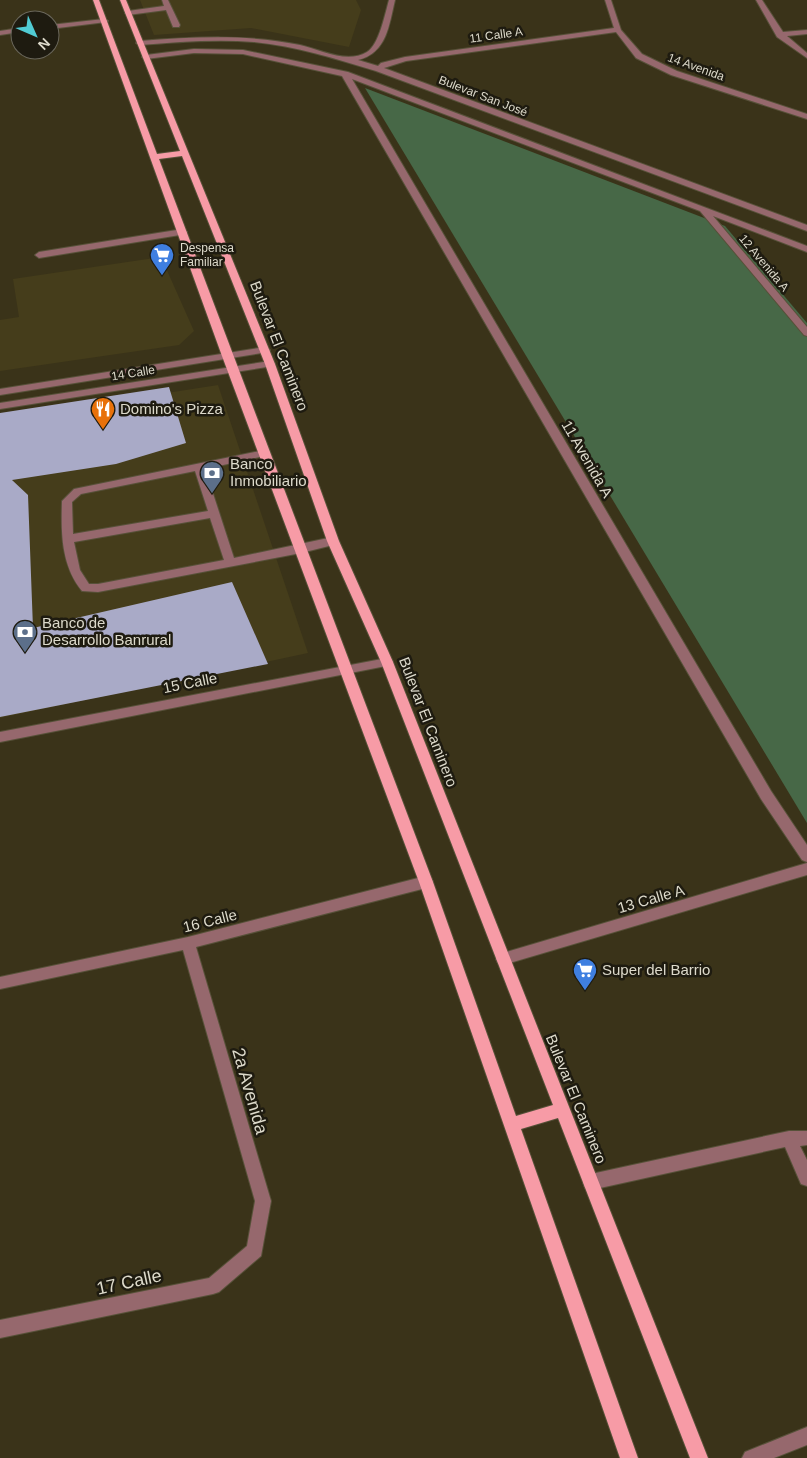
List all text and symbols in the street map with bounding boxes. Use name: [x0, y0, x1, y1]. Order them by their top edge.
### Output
north arrow: [10, 10, 60, 60]
street label: 11 Calle A: [468, 24, 524, 46]
text: N: [35, 35, 53, 53]
street label: 14 Avenida: [666, 50, 726, 84]
street label: Bulevar San José: [437, 73, 530, 120]
street label: 12 Avenida A: [736, 232, 792, 294]
place label: Despensa Familiar: [180, 241, 234, 269]
supermarket icon: Despensa Familiar: [149, 242, 175, 276]
street label: Bulevar El Caminero: [247, 279, 312, 413]
street label: 14 Calle: [110, 363, 156, 383]
restaurant icon: Domino's Pizza: [90, 396, 116, 430]
place label: Domino's Pizza: [120, 400, 224, 417]
street label: 11 Avenida A: [559, 417, 616, 500]
place label: Banco Inmobiliario: [230, 455, 307, 489]
bank icon: Banco Inmobiliario: [199, 460, 225, 494]
place label: Banco de Desarrollo Banrural: [42, 614, 171, 648]
bank icon: Banco de Desarrollo Banrural: [12, 619, 38, 653]
street label: Bulevar El Caminero: [396, 655, 461, 789]
street label: 15 Calle: [161, 669, 219, 696]
street label: 13 Calle A: [616, 881, 686, 916]
street label: 16 Calle: [181, 906, 239, 935]
supermarket icon: Super del Barrio: [572, 957, 598, 991]
place label: Super del Barrio: [602, 961, 710, 978]
street label: Bulevar El Caminero: [543, 1032, 610, 1166]
street label: 2a Avenida: [228, 1046, 272, 1137]
street label: 17 Calle: [95, 1265, 163, 1299]

